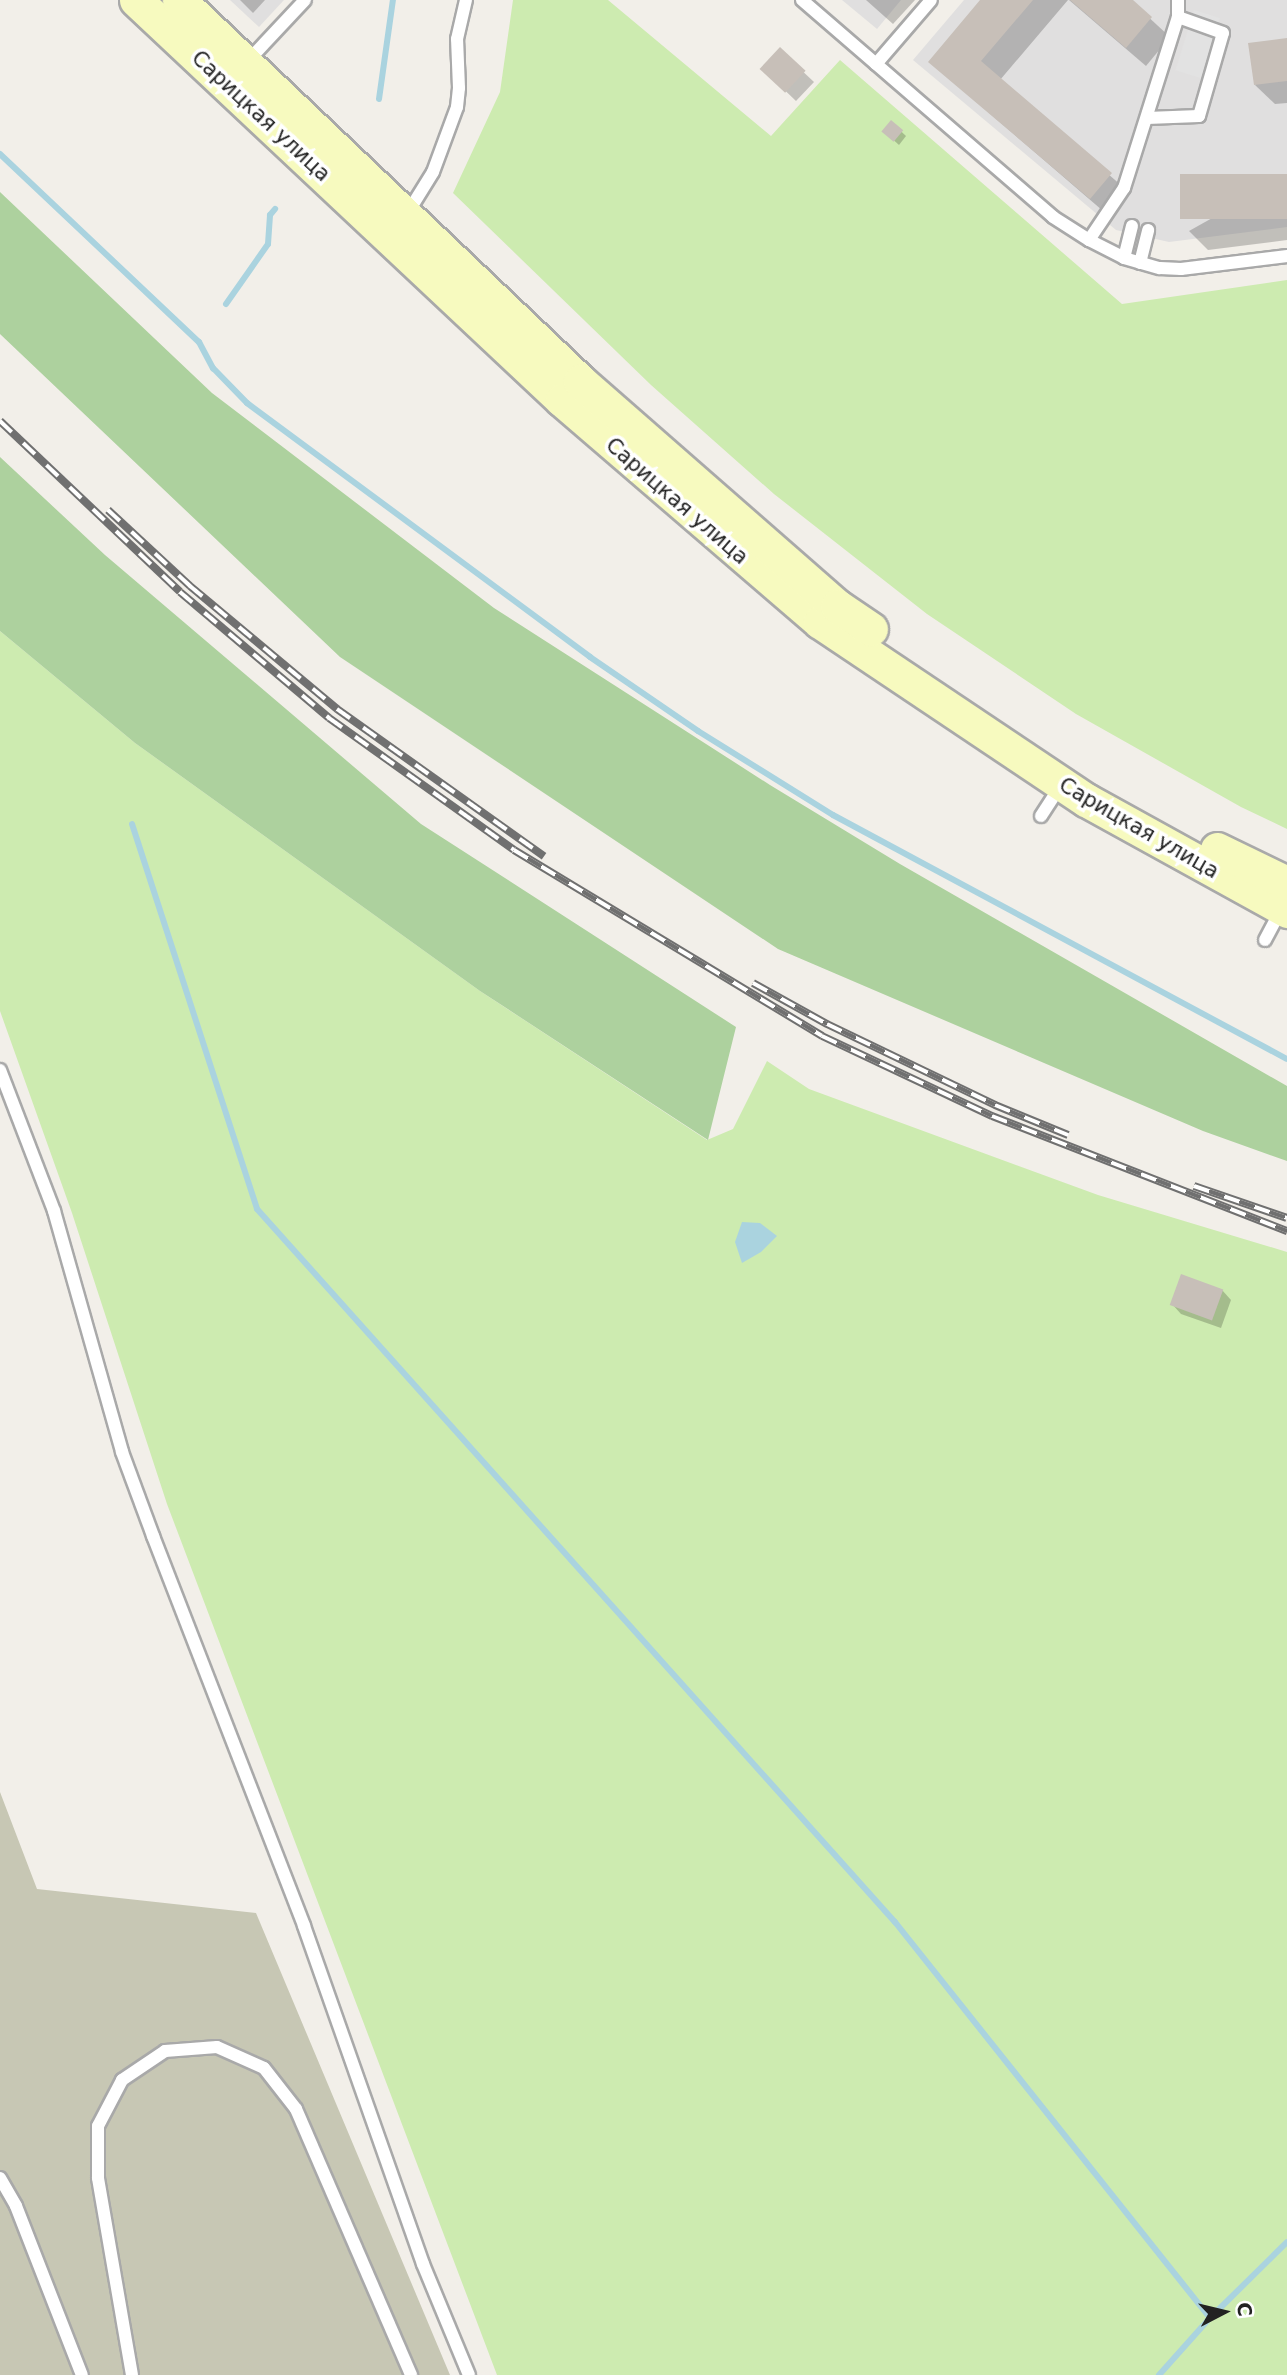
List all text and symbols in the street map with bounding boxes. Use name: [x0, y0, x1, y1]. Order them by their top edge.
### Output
street label: Сарицкая улица: [186, 45, 336, 187]
street label: Сарицкая улица: [601, 432, 753, 570]
street label: Сарицкая улица: [1055, 772, 1223, 884]
north arrow: [1189, 2277, 1259, 2347]
text: С: [1233, 2301, 1257, 2318]

